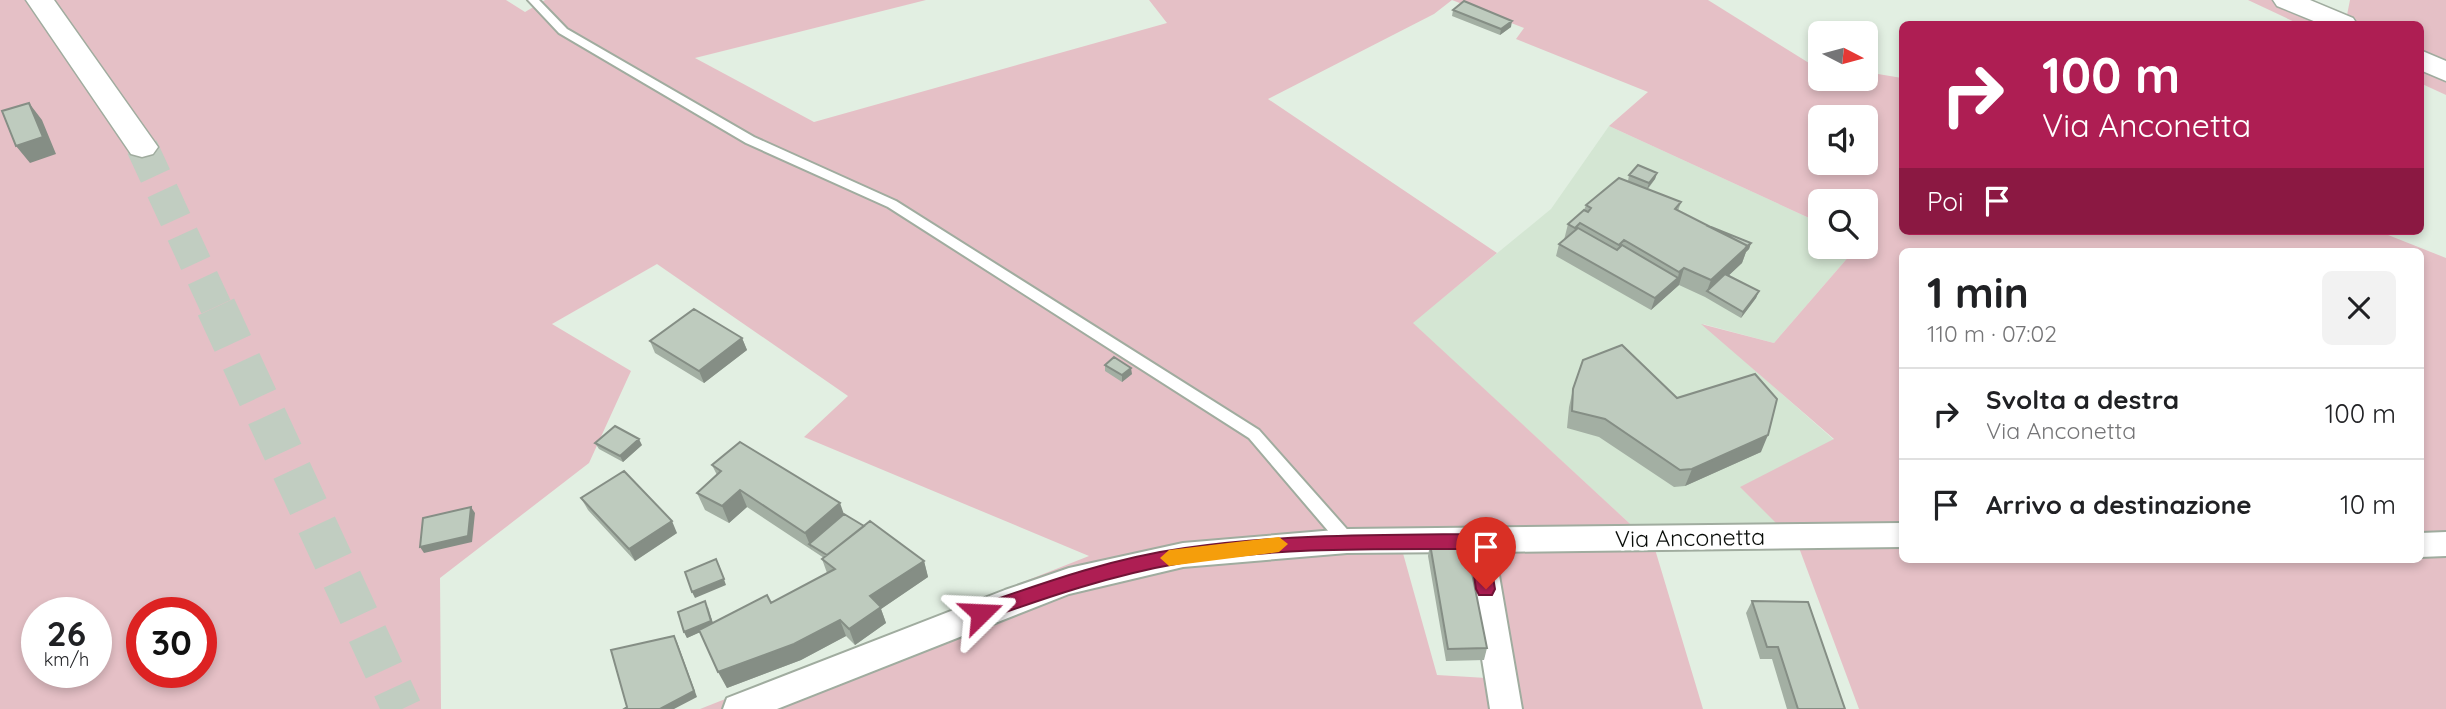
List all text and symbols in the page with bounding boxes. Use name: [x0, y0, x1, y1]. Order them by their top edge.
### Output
north arrow: [1808, 21, 1878, 91]
map controls: [1808, 21, 1878, 259]
text: 100 m: [2042, 44, 2180, 105]
icon: right: [1927, 49, 2018, 140]
button: sound: [1808, 105, 1878, 175]
text: Via Anconetta: [2042, 105, 2251, 145]
icon: arrive: [1978, 182, 2016, 220]
text: Poi: [1927, 185, 1964, 218]
button: search: [1808, 189, 1878, 259]
text: 1 min: [1927, 266, 2029, 319]
button: close: [2322, 271, 2396, 345]
text: 110 m · 07:02: [1927, 319, 2057, 348]
text: Svolta a destra: [1986, 383, 2179, 416]
icon: right: [1927, 395, 1965, 433]
text: 100 m: [2325, 397, 2396, 430]
text: Via Anconetta: [1986, 416, 2136, 445]
icon: arrive: [1927, 486, 1965, 524]
text: Arrivo a destinazione: [1986, 488, 2252, 521]
text: 10 m: [2340, 488, 2396, 521]
pin: [1456, 517, 1516, 589]
street label: Via Anconetta: [1615, 522, 1765, 553]
icon: arrive: [1467, 528, 1505, 566]
position arrow: [944, 576, 1018, 650]
speed limit sign: 30: [126, 597, 217, 688]
text: 26: [47, 611, 86, 655]
text: km/h: [44, 648, 89, 671]

